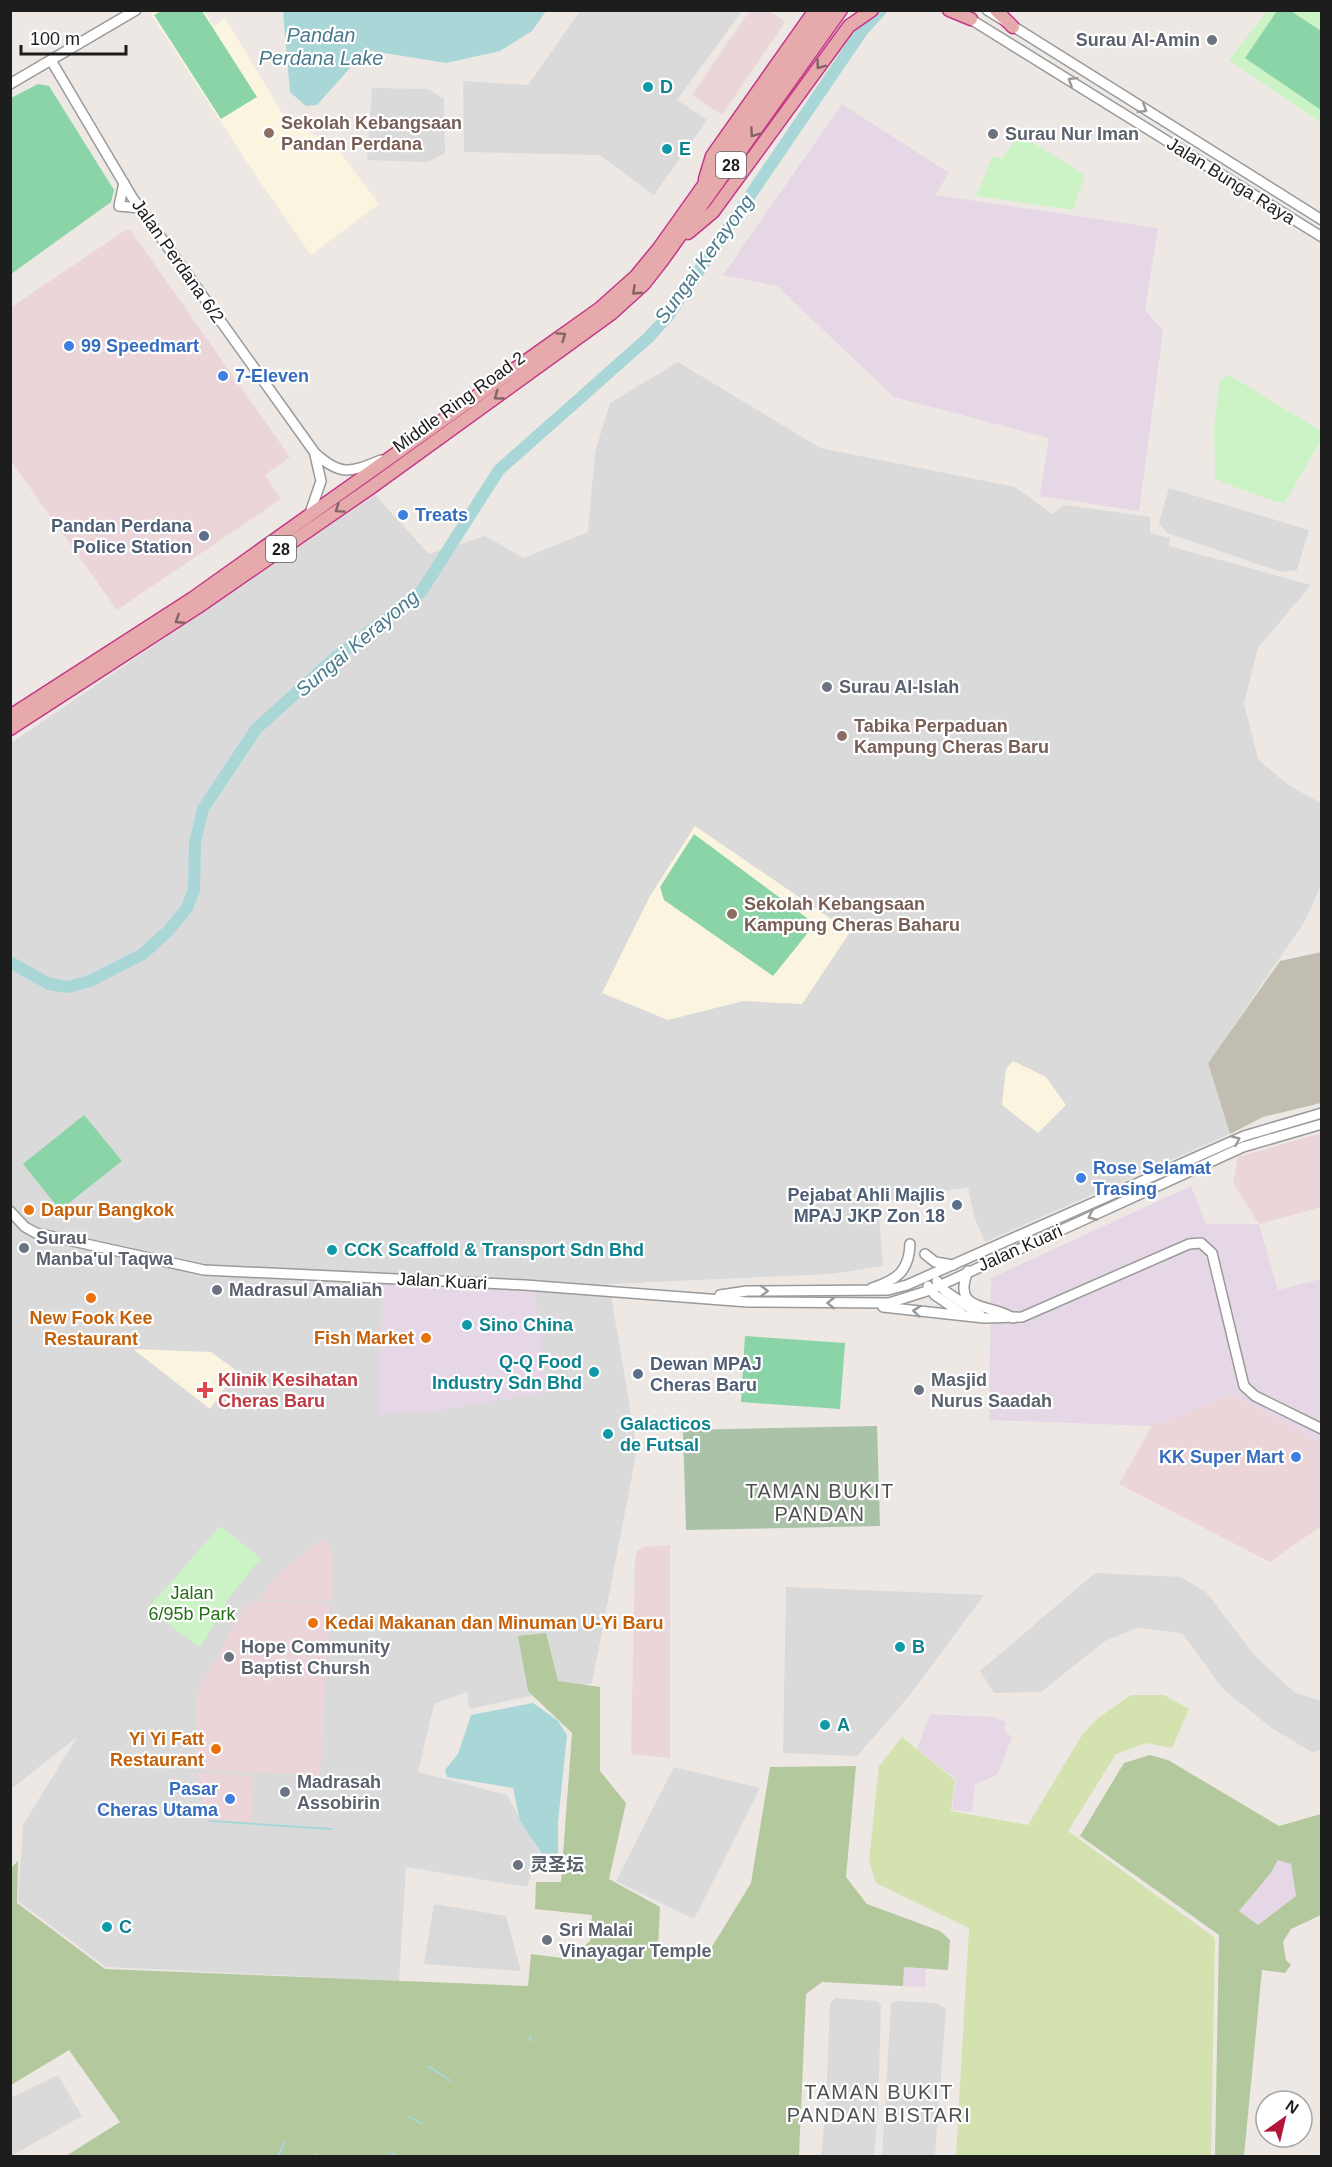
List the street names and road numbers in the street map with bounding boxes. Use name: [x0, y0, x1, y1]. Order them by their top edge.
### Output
street label: Jalan Bunga Raya: [1163, 134, 1300, 229]
road number: 28: [716, 152, 746, 178]
street label: Jalan Perdana 6/2: [128, 195, 228, 327]
street label: Middle Ring Road 2: [389, 347, 529, 457]
road number: 28: [266, 536, 296, 562]
street label: Jalan Kuari: [975, 1221, 1065, 1275]
street label: Jalan Kuari: [397, 1269, 487, 1293]

